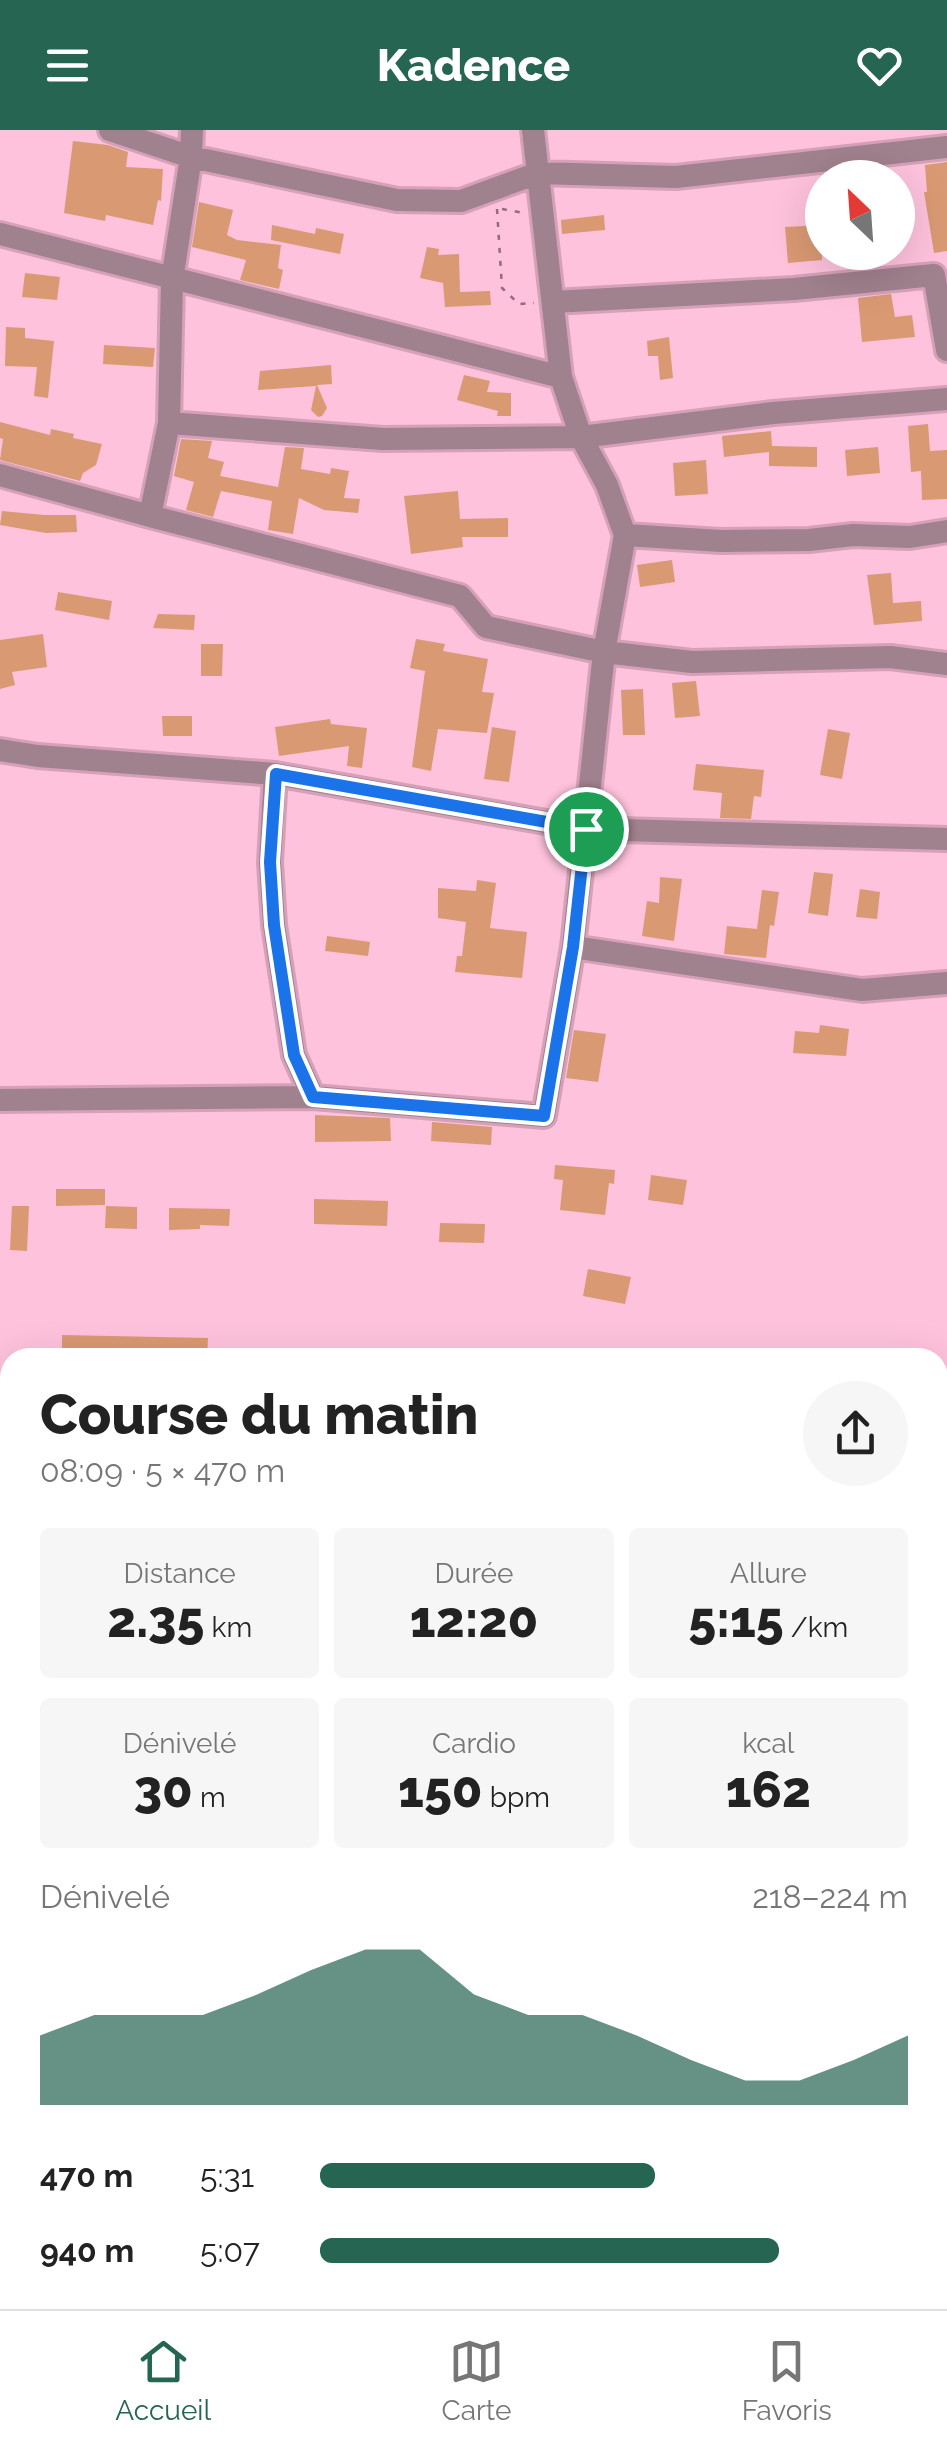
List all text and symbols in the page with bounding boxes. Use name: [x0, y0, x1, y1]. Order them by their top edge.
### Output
icon: menu: [40, 38, 95, 93]
icon: heart: [852, 38, 907, 93]
text: Kadence: [377, 39, 570, 92]
north arrow: [805, 160, 915, 270]
map controls: [805, 160, 915, 270]
pin: [544, 787, 629, 872]
icon: arrive: [559, 802, 614, 857]
button: share: [803, 1381, 908, 1486]
text: Course du matin: [40, 1382, 478, 1447]
text: 08:09 · 5 × 470 m: [40, 1452, 285, 1489]
text: Distance: [124, 1557, 236, 1590]
text: Durée: [435, 1557, 513, 1590]
text: Allure: [730, 1557, 807, 1590]
text: 2.35: [107, 1590, 204, 1649]
text: 12:20: [410, 1590, 538, 1649]
text: 5:15: [688, 1590, 784, 1649]
text: km: [204, 1611, 252, 1644]
text: /km: [784, 1611, 848, 1644]
text: Dénivelé: [123, 1727, 237, 1760]
text: Cardio: [432, 1727, 516, 1760]
text: kcal: [742, 1727, 795, 1760]
text: 30: [134, 1760, 193, 1819]
text: 150: [398, 1760, 483, 1819]
text: 162: [726, 1760, 811, 1819]
text: m: [193, 1781, 226, 1814]
text: bpm: [483, 1781, 550, 1814]
text: Dénivelé: [40, 1878, 170, 1915]
text: 218–224 m: [752, 1878, 908, 1915]
text: 470 m: [40, 2157, 133, 2194]
text: 5:31: [200, 2157, 254, 2194]
text: 940 m: [40, 2232, 134, 2269]
text: 5:07: [200, 2232, 260, 2269]
tab: Accueil: [115, 2334, 211, 2427]
tab: Carte: [442, 2334, 511, 2427]
tab: Favoris: [742, 2334, 832, 2427]

